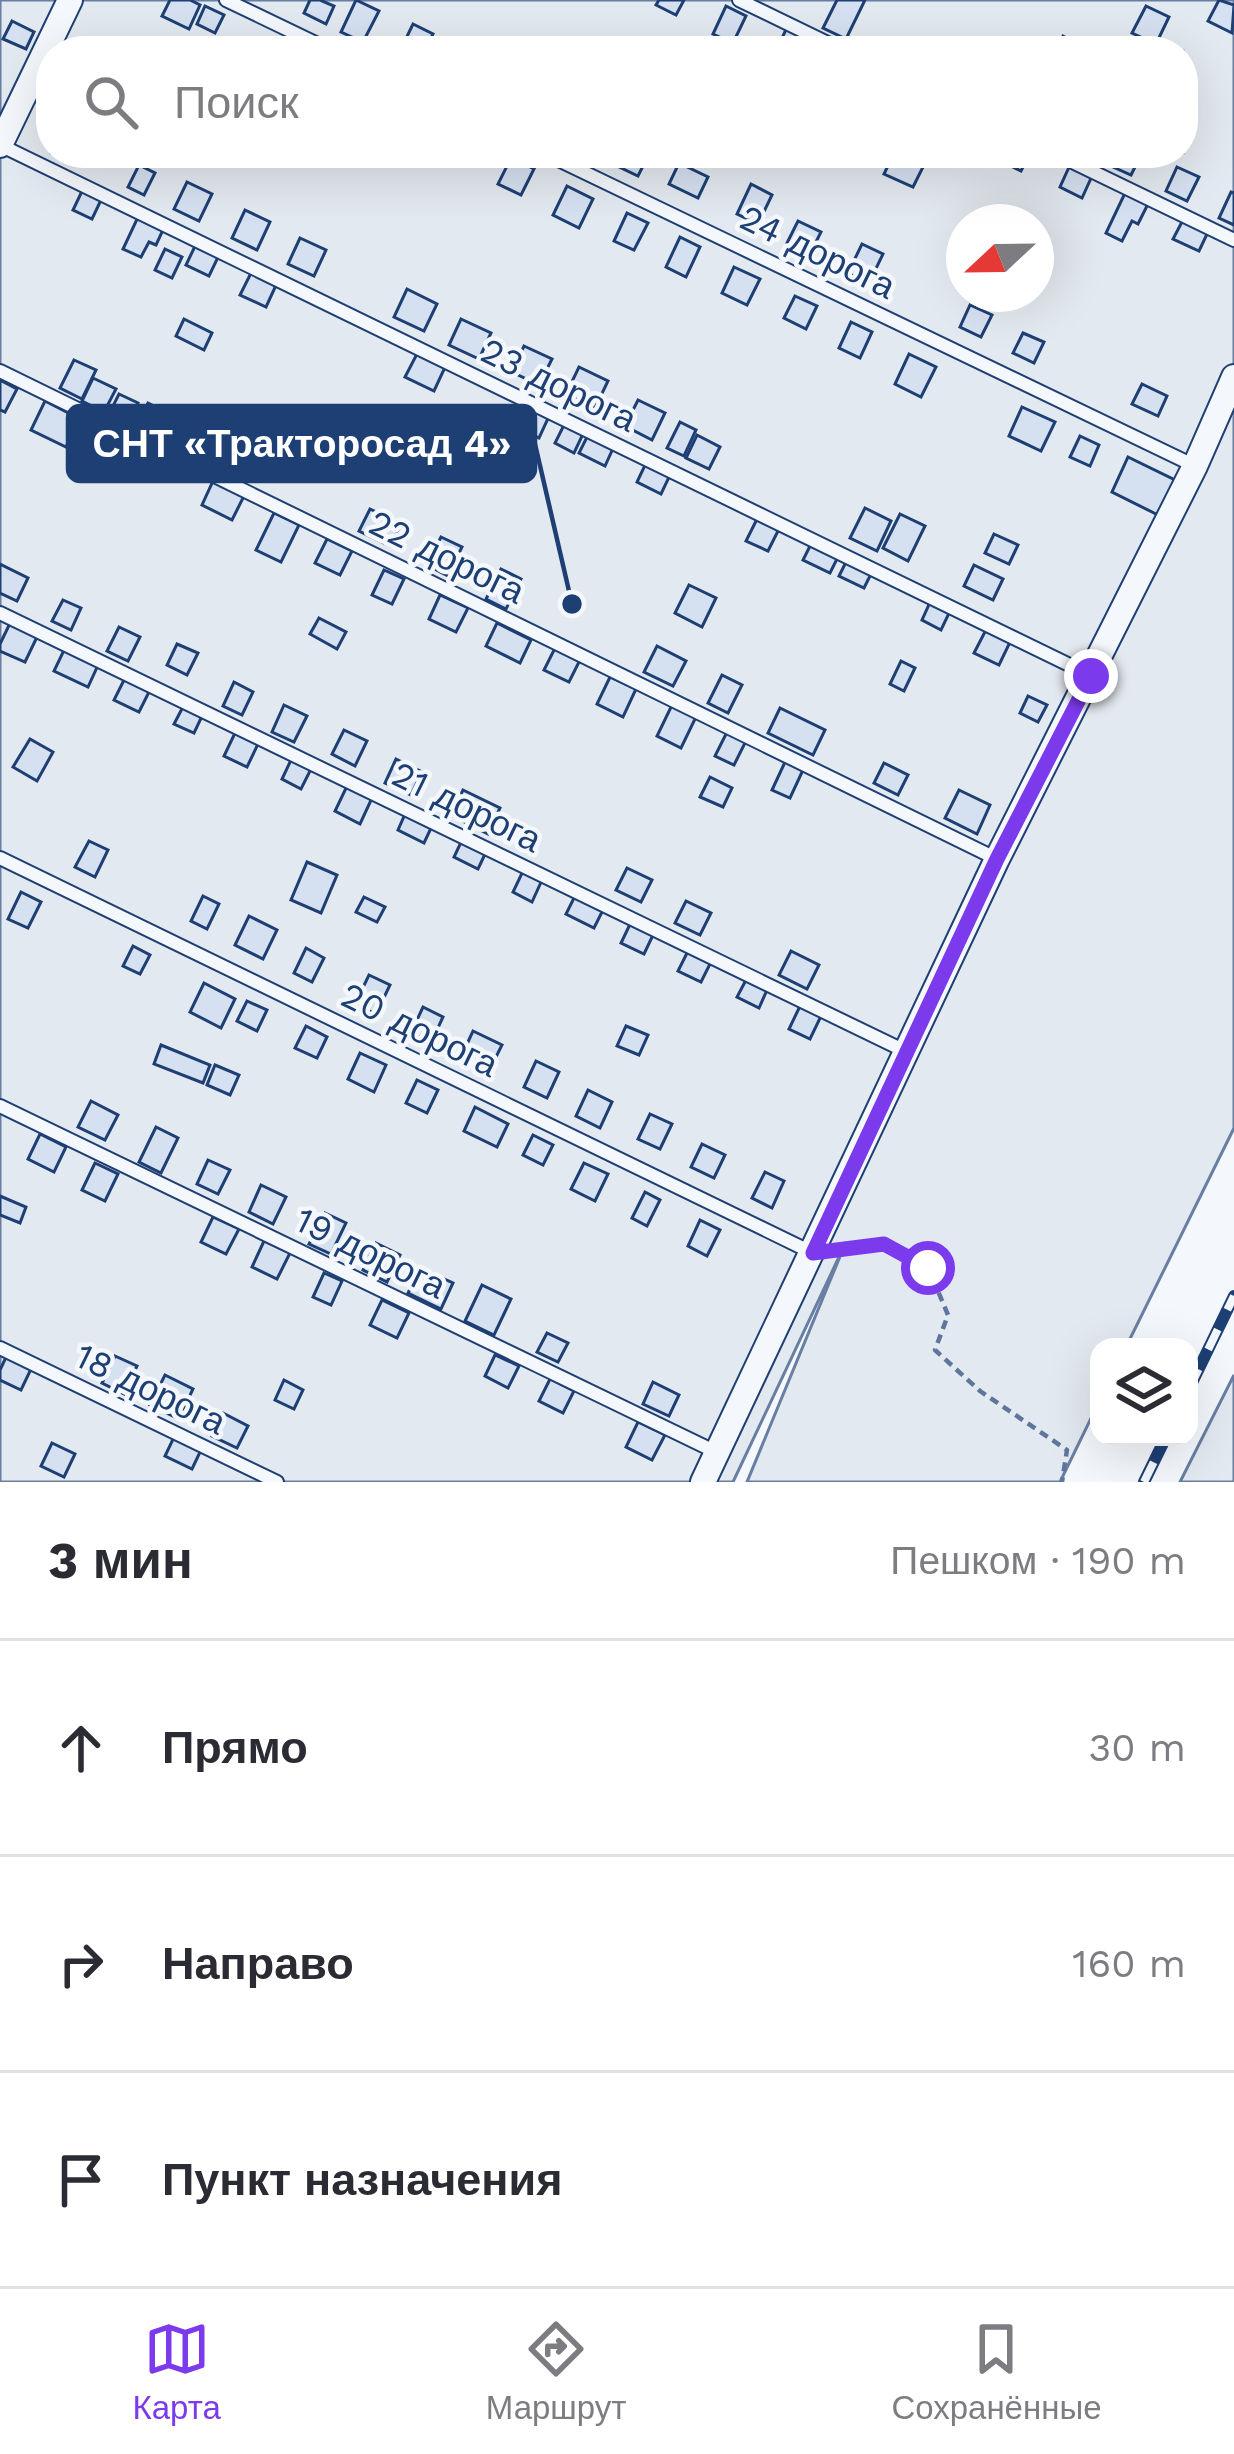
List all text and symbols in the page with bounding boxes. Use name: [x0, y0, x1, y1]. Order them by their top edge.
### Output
search box: [36, 36, 1198, 168]
icon: search: [78, 69, 144, 135]
text: Поиск: [174, 76, 299, 129]
street label: 24 дорога: [733, 196, 903, 308]
north arrow: [946, 204, 1054, 312]
street label: 23 дорога: [474, 329, 644, 441]
callout: СНТ «Тракторосад 4»: [68, 406, 535, 481]
text: СНТ «Тракторосад 4»: [93, 421, 511, 466]
street label: 22 дорога: [362, 501, 532, 613]
route end: [1064, 649, 1118, 703]
street label: 21 дорога: [385, 753, 549, 861]
street label: 20 дорога: [334, 974, 506, 1086]
street label: 19 дорога: [289, 1199, 453, 1308]
route start: [901, 1241, 955, 1295]
street label: 18 дорога: [69, 1335, 233, 1444]
map controls: [1090, 1338, 1198, 1446]
button: layers: [1090, 1338, 1198, 1446]
text: 3 мин: [48, 1531, 193, 1590]
text: Пешком · 190 m: [890, 1538, 1186, 1583]
icon: ahead: [48, 1715, 114, 1781]
text: Прямо: [162, 1721, 308, 1774]
text: 30 m: [1089, 1725, 1186, 1770]
icon: right: [48, 1931, 114, 1997]
text: Направо: [162, 1937, 354, 1990]
text: 160 m: [1072, 1941, 1186, 1986]
icon: arrive: [48, 2147, 114, 2213]
text: Пункт назначения: [162, 2153, 562, 2206]
tab: Карта: [132, 2316, 221, 2427]
tab: Маршрут: [486, 2316, 626, 2427]
tab: Сохранённые: [891, 2316, 1102, 2427]

